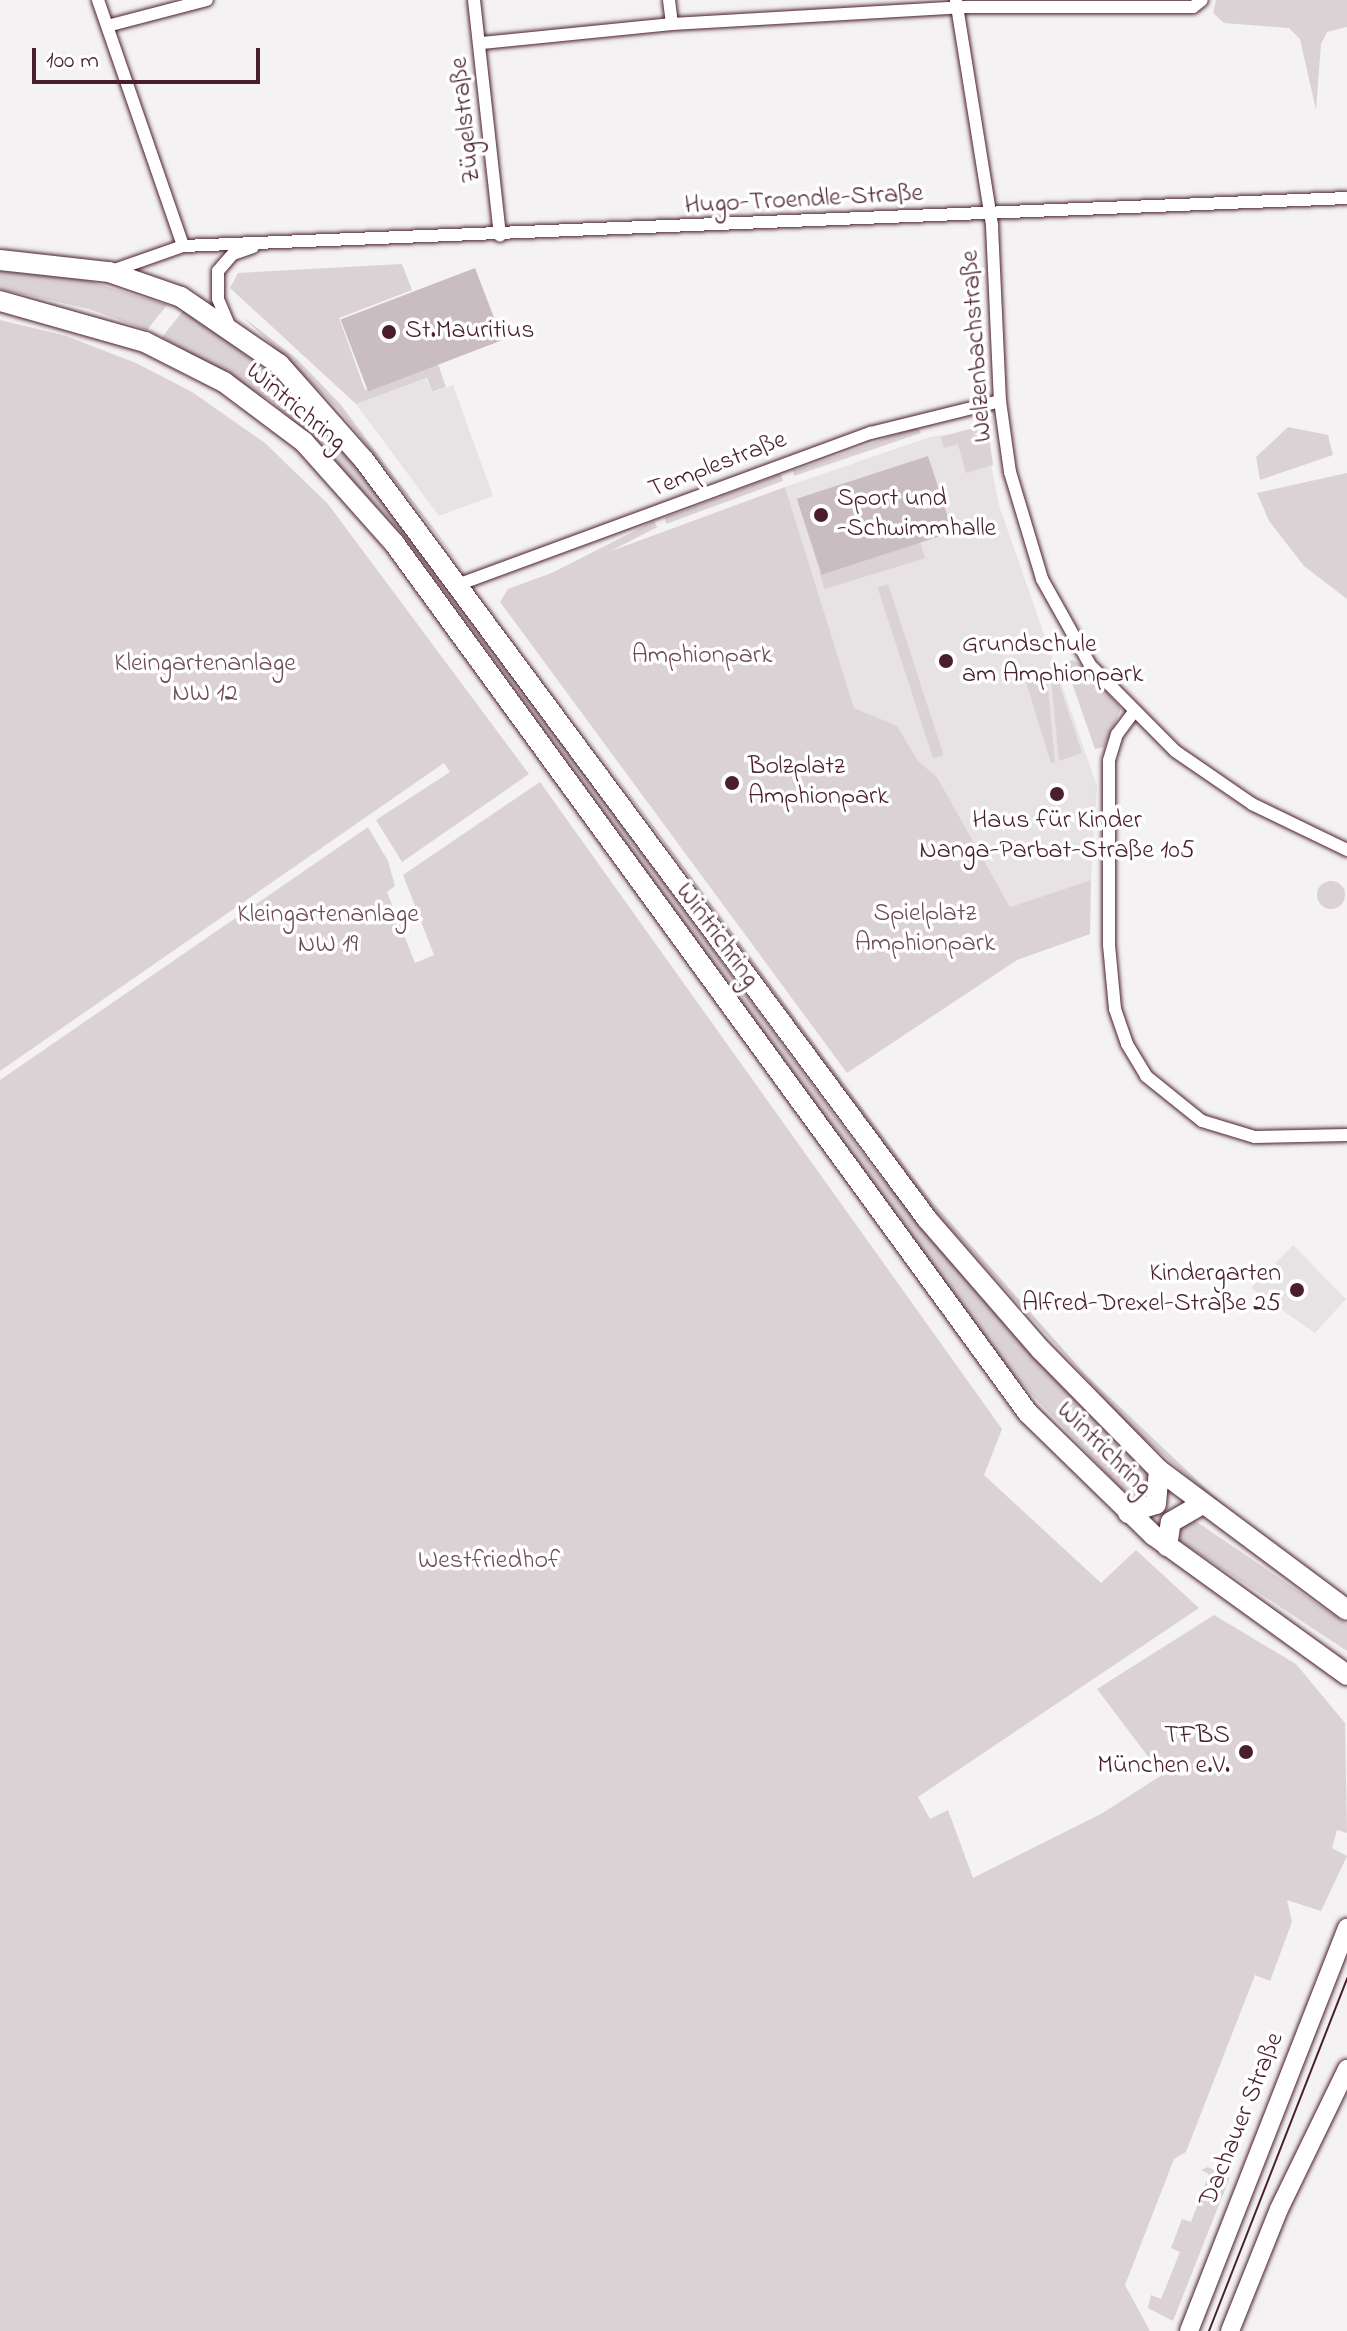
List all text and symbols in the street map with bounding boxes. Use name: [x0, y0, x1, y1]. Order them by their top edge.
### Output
scale bar: [36, 32, 264, 82]
text: 100 m: [46, 44, 99, 79]
street label: Zügelstraße: [445, 55, 489, 185]
street label: Hugo-Troendle-Straße: [684, 179, 924, 223]
street label: Welzenbachstraße: [956, 249, 1000, 443]
place label: St.Mauritius: [405, 316, 535, 348]
marker: St.Mauritius: [380, 323, 398, 341]
street label: Wintrichring: [238, 357, 352, 459]
street label: Templestraße: [645, 425, 791, 507]
place label: Sport und -Schwimmhalle: [837, 484, 996, 546]
marker: Sport und -Schwimmhalle: [812, 506, 830, 524]
place label: Grundschule am Amphionpark: [962, 630, 1143, 692]
park label: Amphionpark: [632, 641, 772, 673]
park label: Kleingartenanlage NW 12: [114, 649, 296, 710]
marker: Grundschule am Amphionpark: [937, 652, 955, 670]
place label: Bolzplatz Amphionpark: [748, 752, 889, 814]
marker: Bolzplatz Amphionpark: [723, 774, 741, 792]
marker: Haus für Kinder Nanga-Parbat-Straße 105: [1048, 785, 1066, 803]
place label: Haus für Kinder Nanga-Parbat-Straße 105: [919, 806, 1195, 868]
street label: Wintrichring: [668, 878, 764, 994]
park label: Spielplatz Amphionpark: [855, 899, 995, 960]
park label: Kleingartenanlage NW 19: [237, 900, 419, 962]
place label: Kindergarten Alfred-Drexel-Straße 25: [1022, 1259, 1281, 1320]
marker: Kindergarten Alfred-Drexel-Straße 25: [1288, 1281, 1306, 1299]
street label: Wintrichring: [1049, 1396, 1157, 1504]
park label: Westfriedhof: [418, 1546, 560, 1578]
place label: TFBS München e.V.: [1097, 1721, 1230, 1782]
marker: TFBS München e.V.: [1237, 1743, 1255, 1761]
street label: Dachauer Straße: [1194, 2028, 1292, 2212]

